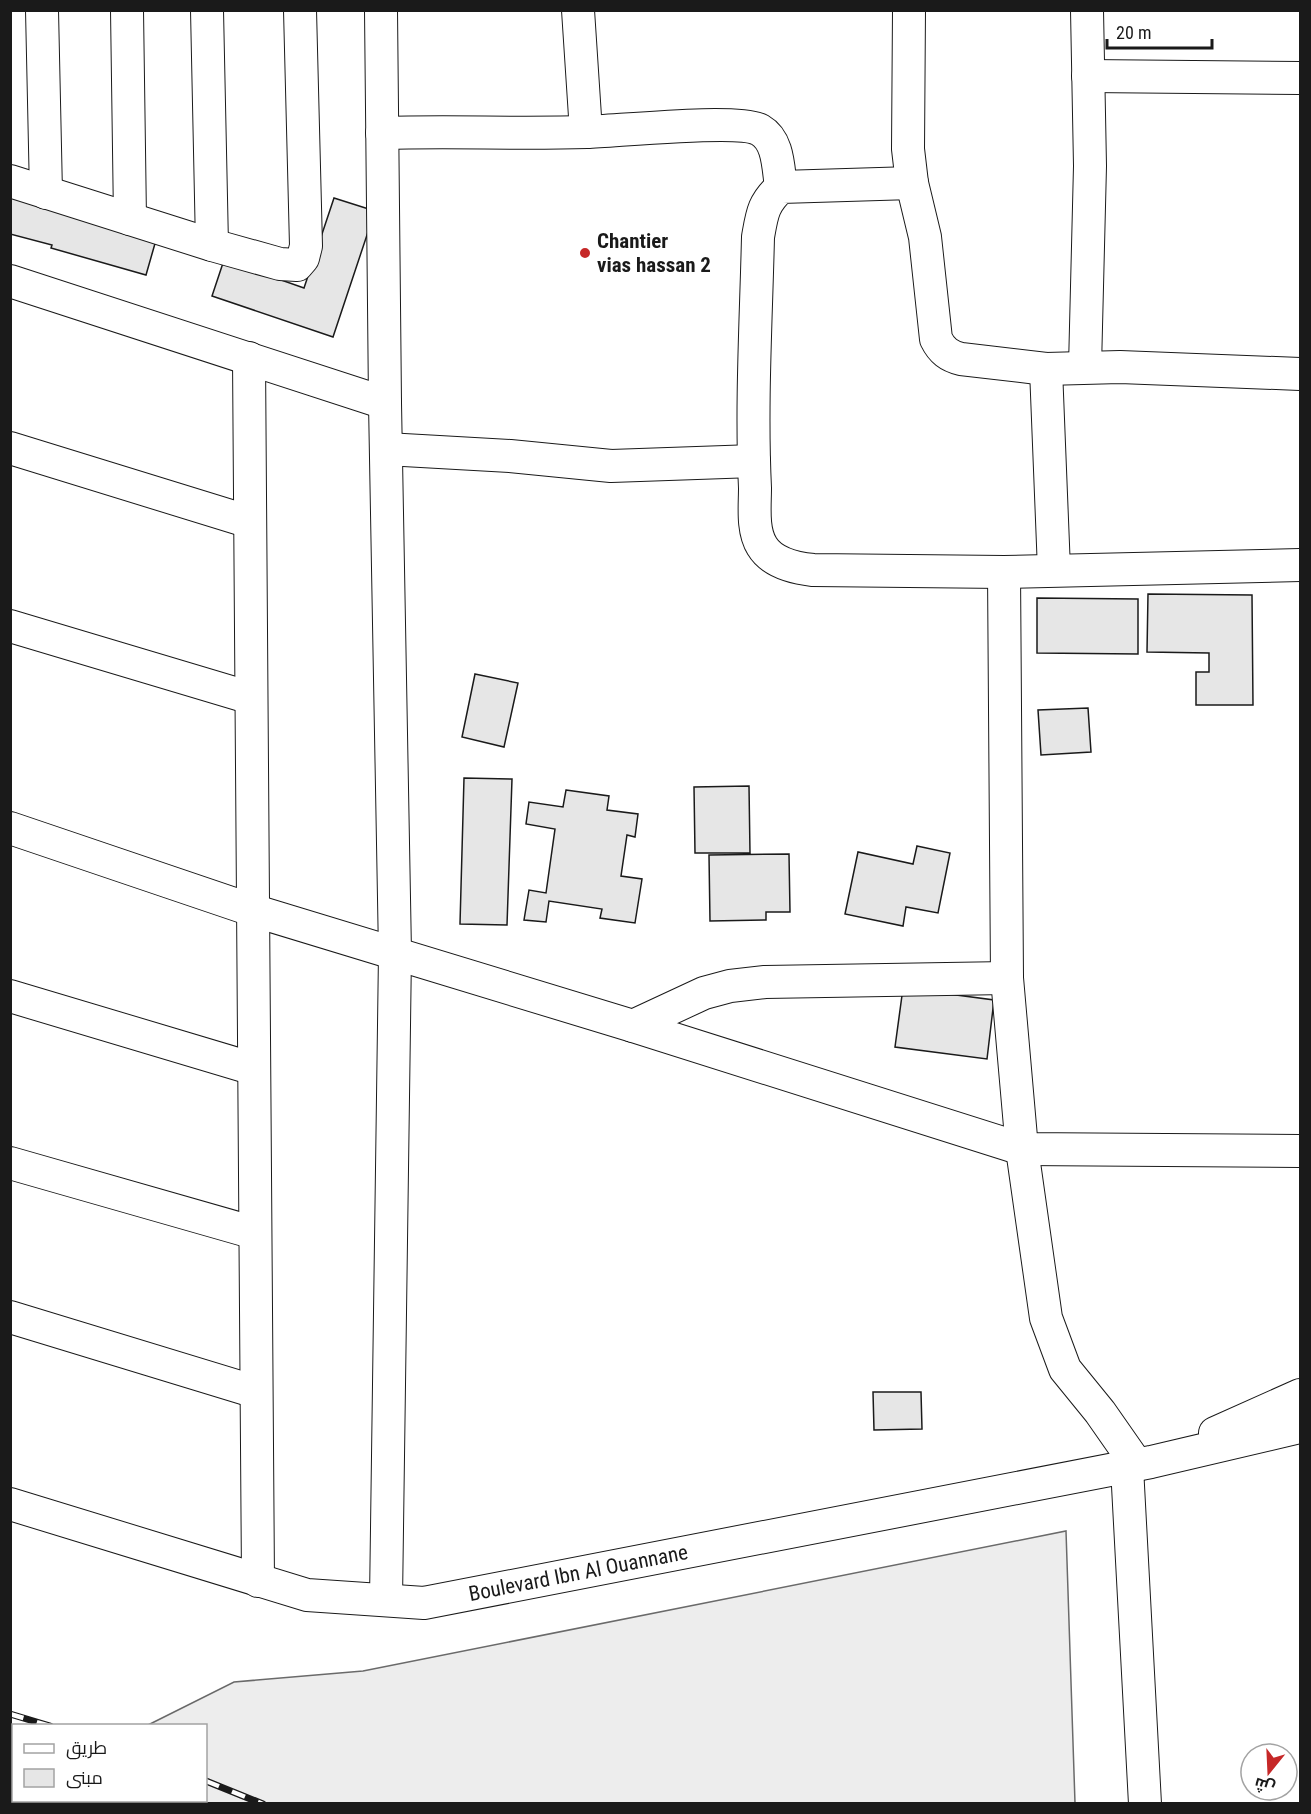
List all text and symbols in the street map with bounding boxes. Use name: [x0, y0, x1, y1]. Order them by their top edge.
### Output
scale bar: [1107, 12, 1212, 50]
text: 20 m: [1116, 22, 1151, 43]
place label: Chantier vias hassan 2: [597, 229, 711, 277]
marker: Chantier vias hassan 2: [578, 246, 592, 260]
street label: Boulevard Ibn Al Ouannane: [467, 1540, 690, 1606]
legend: [12, 1724, 207, 1802]
text: طريق: [66, 1737, 107, 1760]
north arrow: [1239, 1742, 1299, 1802]
text: مبنى: [66, 1767, 103, 1789]
text: ش: [1252, 1774, 1277, 1798]

